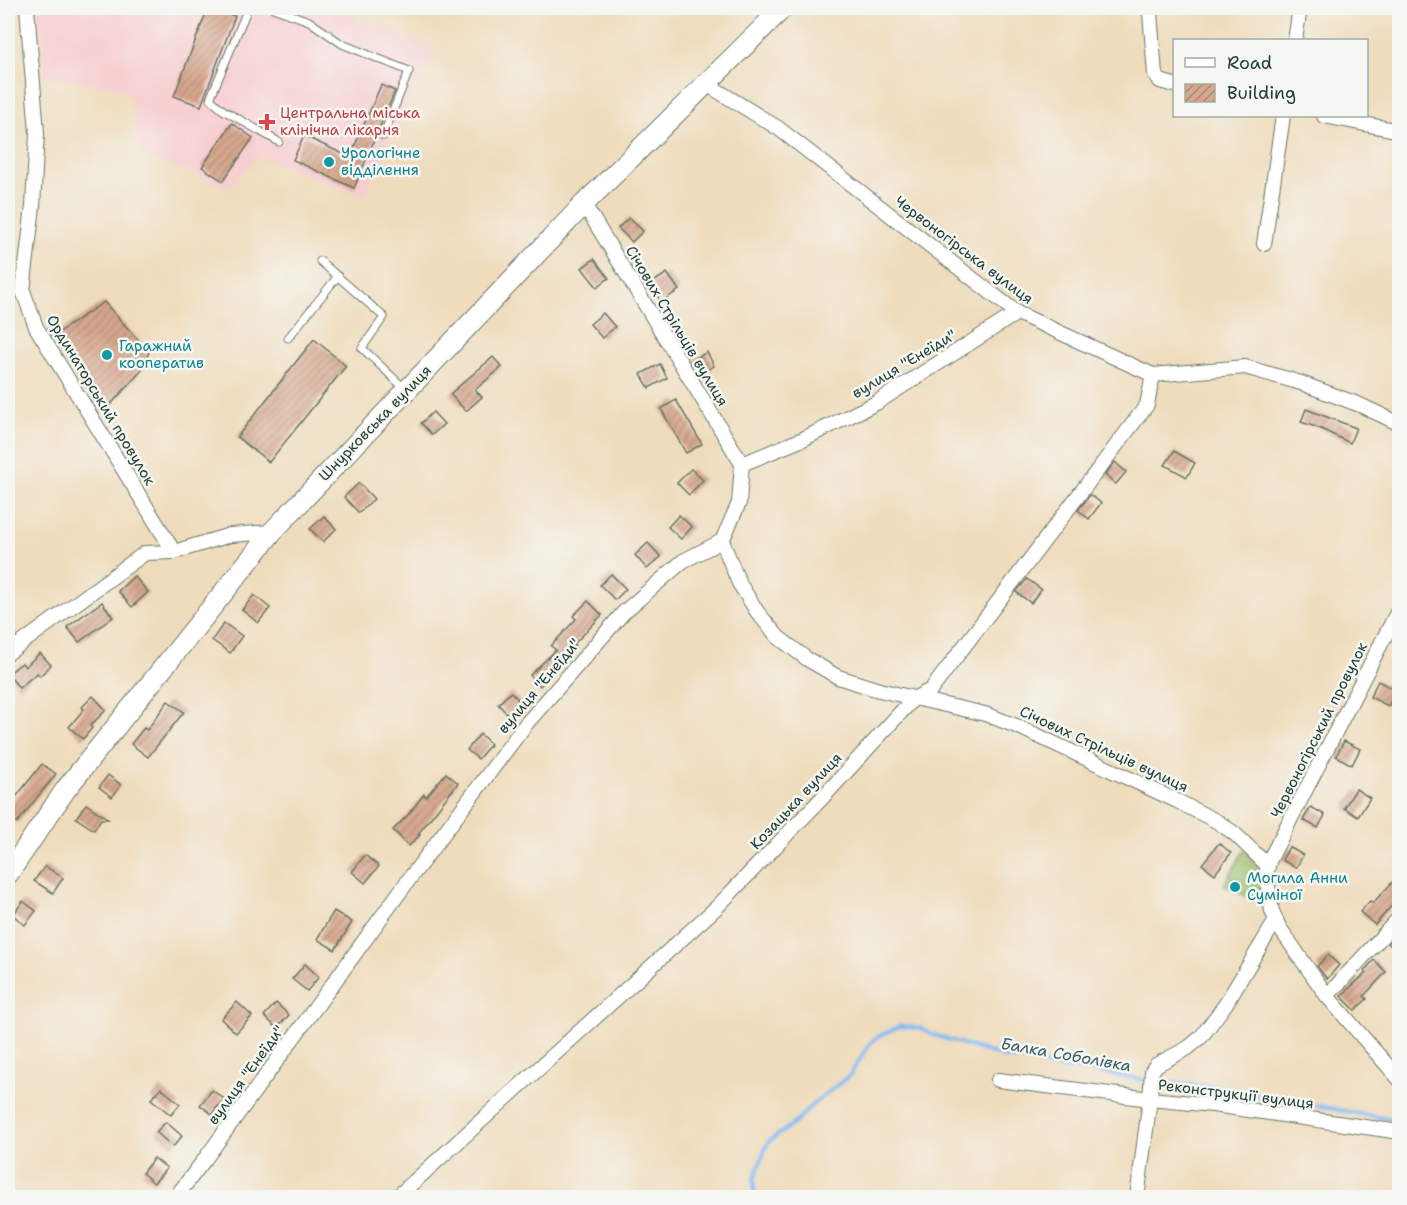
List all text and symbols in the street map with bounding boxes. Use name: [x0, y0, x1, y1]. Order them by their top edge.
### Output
legend: [1173, 39, 1368, 117]
text: Road: [1227, 51, 1272, 75]
text: Building: [1227, 81, 1296, 105]
place label: Центральна міська клінічна лікарня: [280, 103, 421, 140]
marker: Центральна міська клінічна лікарня: [258, 113, 276, 131]
place label: Урологічне відділення: [341, 143, 420, 180]
marker: Урологічне відділення: [322, 155, 336, 169]
street label: Червоногірська вулиця: [891, 191, 1037, 309]
street label: Січових Стрільців вулиця: [621, 242, 733, 410]
street label: Ординаторський провулок: [42, 311, 160, 489]
street label: вулиця "Енеїди": [848, 325, 960, 403]
place label: Гаражний кооператив: [119, 336, 204, 373]
marker: Гаражний кооператив: [100, 348, 114, 362]
street label: Шнурковська вулиця: [314, 361, 436, 485]
street label: вулиця "Енеїди": [493, 634, 585, 738]
street label: Червоногірський провулок: [1266, 639, 1372, 821]
street label: Січових Стрільців вулиця: [1016, 701, 1192, 797]
street label: Козацька вулиця: [746, 748, 846, 854]
place label: Могила Анни Суміної: [1247, 868, 1348, 905]
marker: Могила Анни Суміної: [1228, 880, 1242, 894]
street label: вулиця "Енеїди": [203, 1021, 289, 1129]
water label: Балка Соболівка: [999, 1033, 1133, 1076]
street label: Реконструкції вулиця: [1157, 1075, 1315, 1113]

